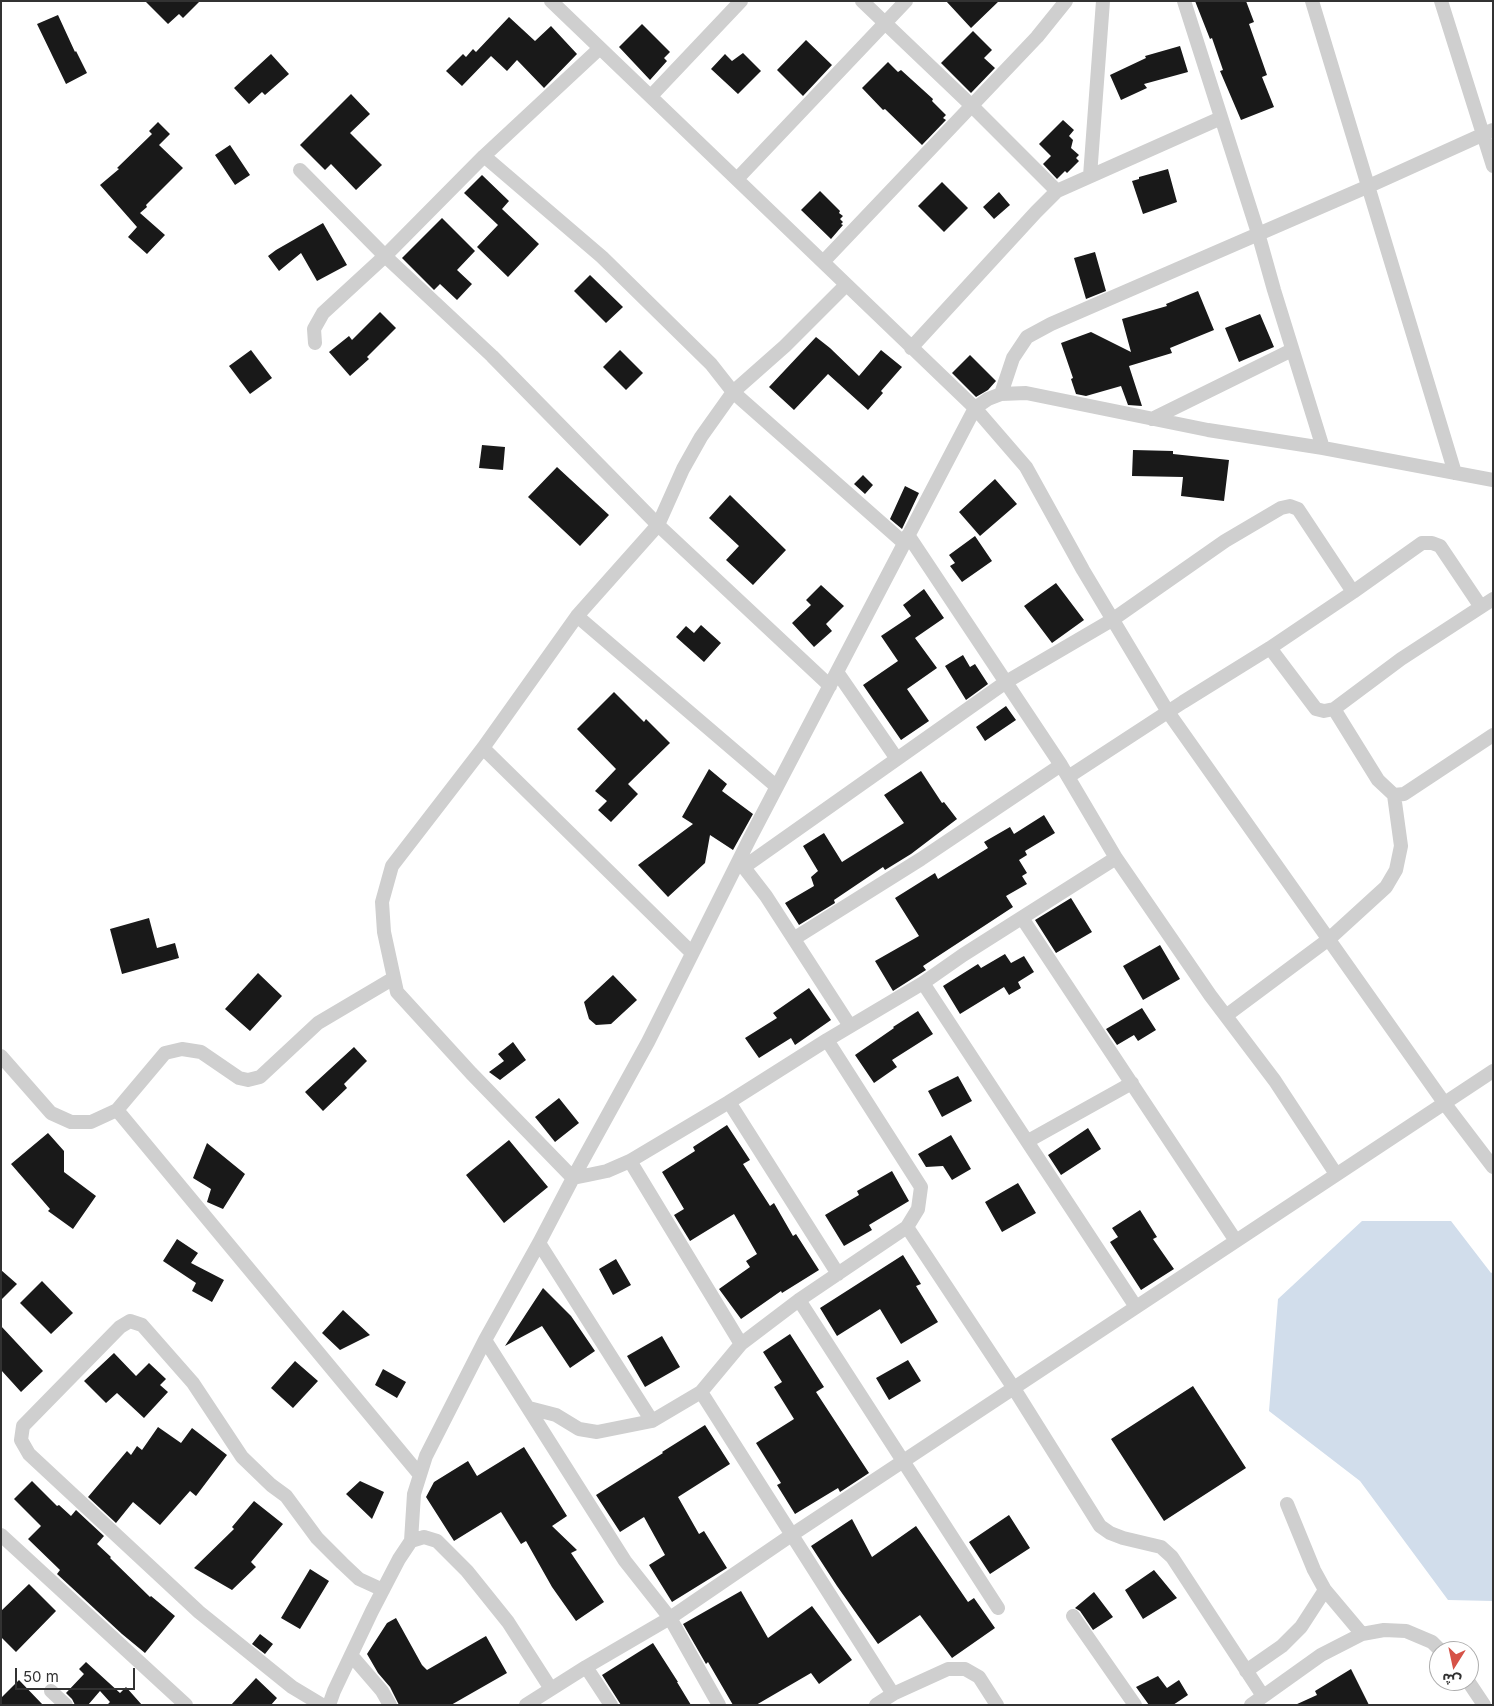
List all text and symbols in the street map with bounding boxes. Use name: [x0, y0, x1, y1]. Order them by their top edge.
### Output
north arrow: [1429, 1641, 1479, 1691]
scale bar: [18, 1658, 138, 1690]
text: 50 m: [23, 1667, 59, 1686]
text: ش: [1441, 1670, 1462, 1690]

